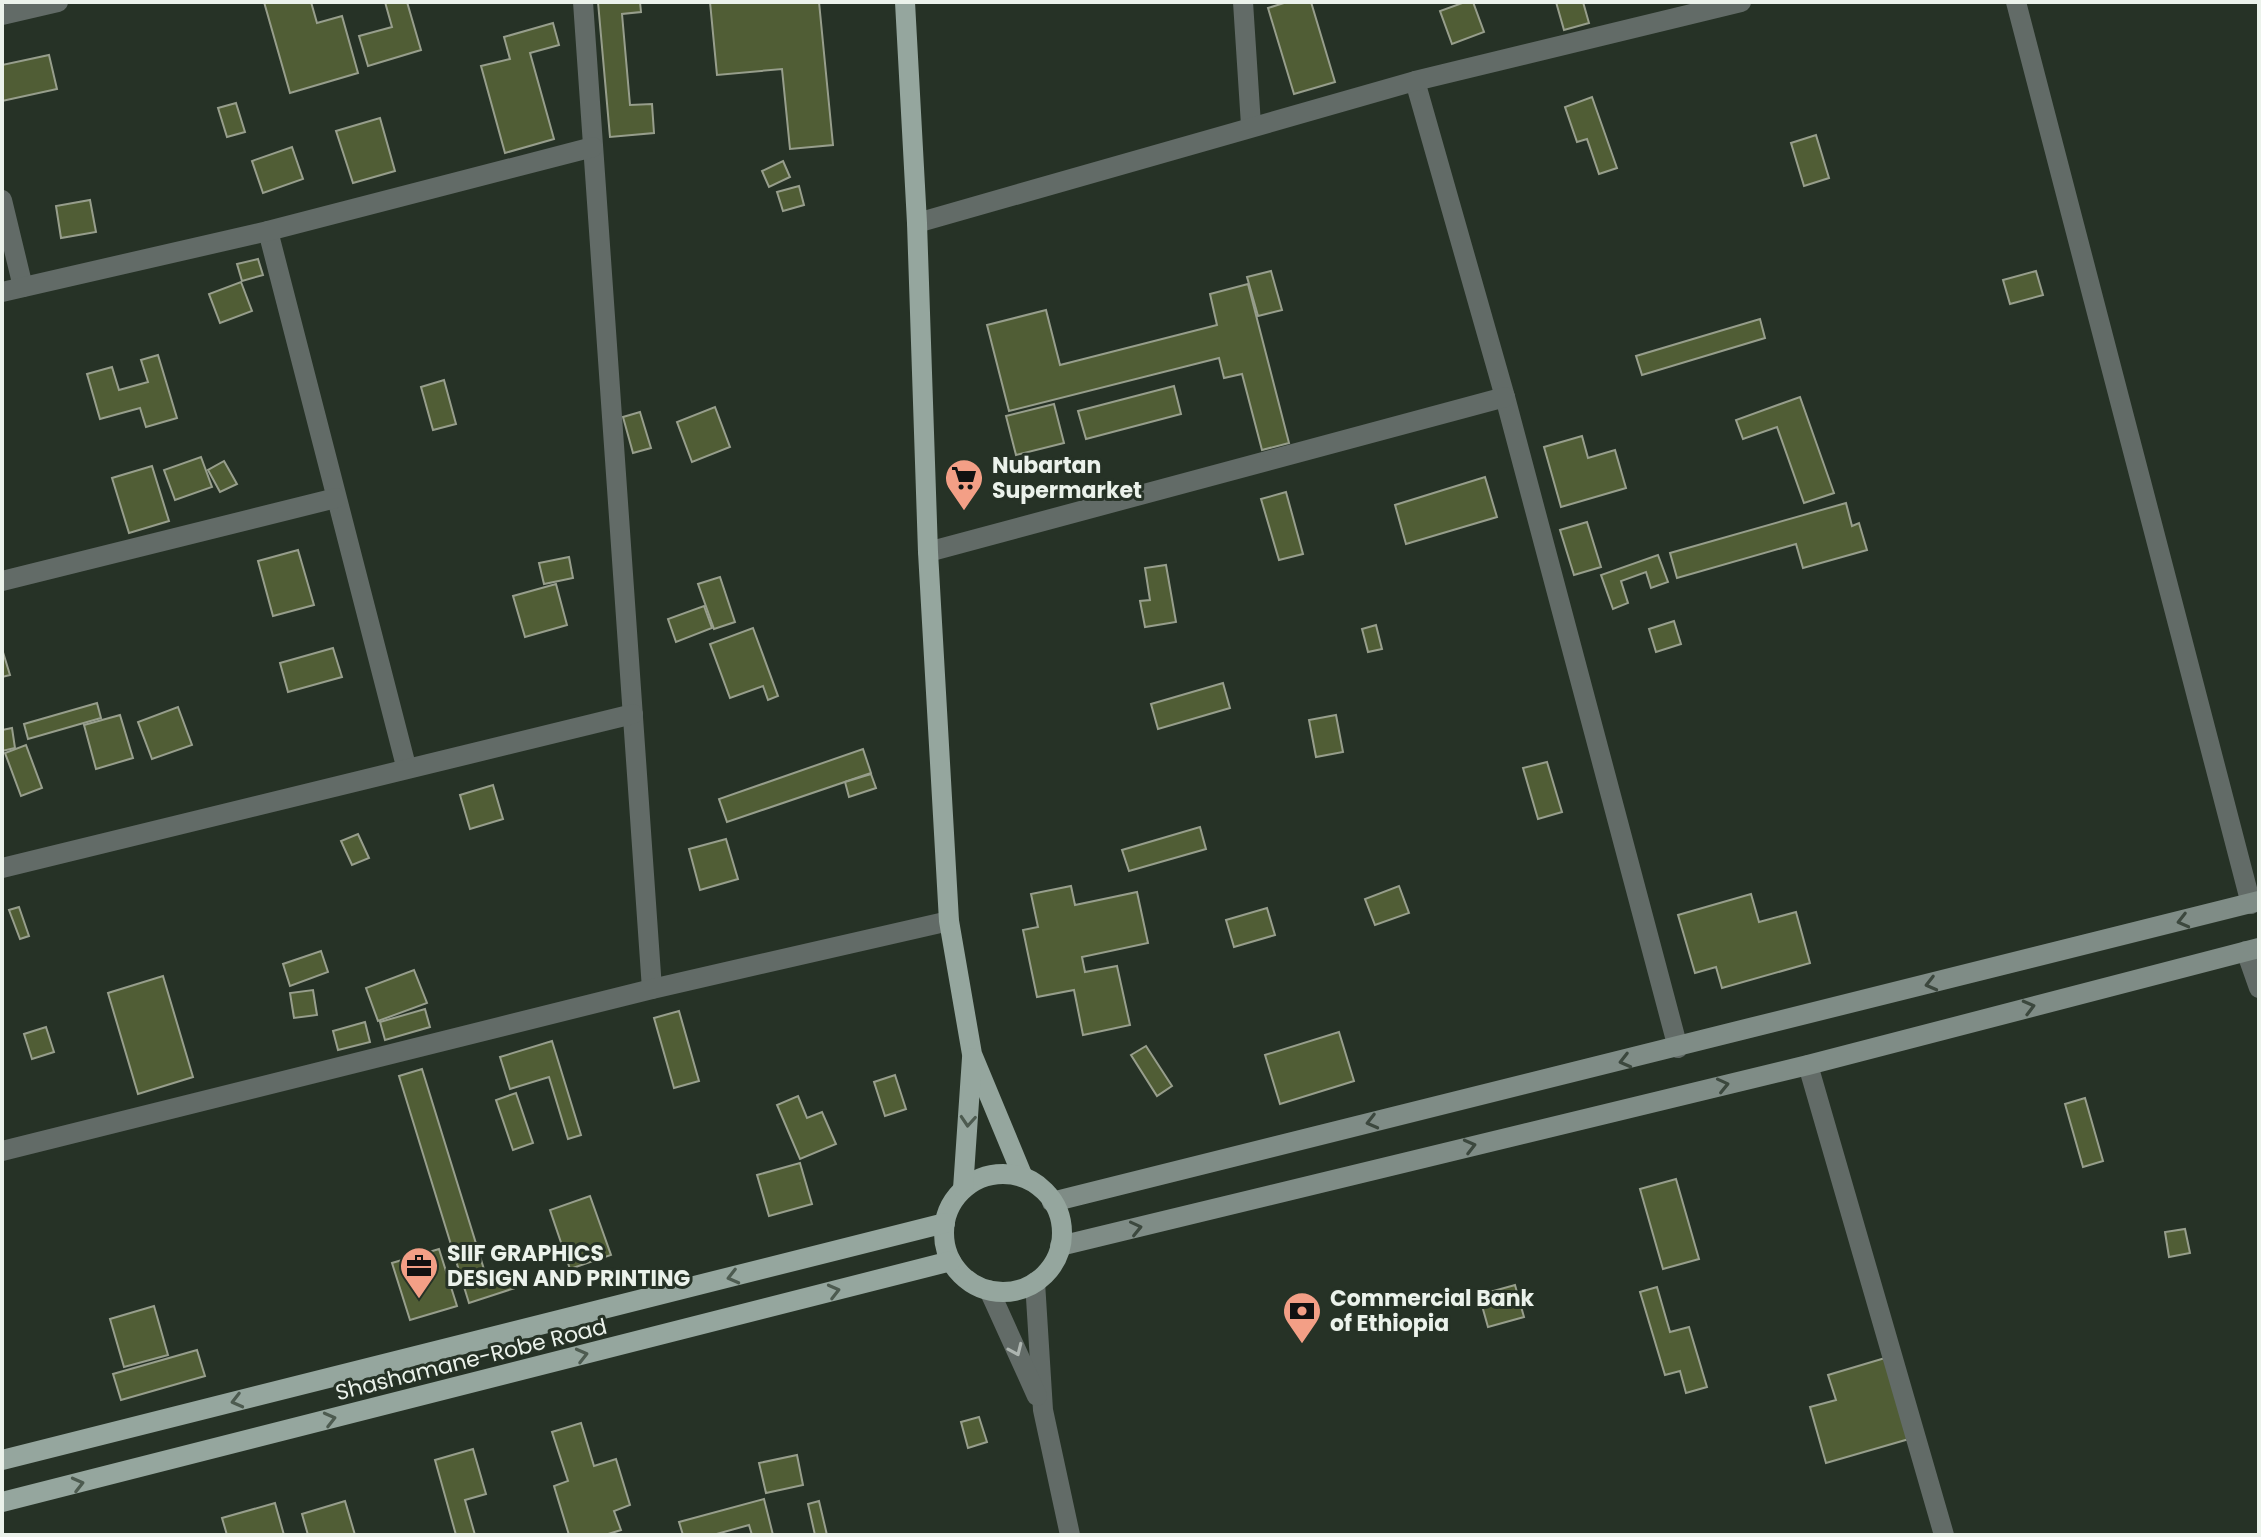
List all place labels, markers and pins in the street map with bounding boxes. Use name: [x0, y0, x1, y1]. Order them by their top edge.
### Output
place label: Nubartan Supermarket: [992, 450, 1142, 506]
supermarket icon: Nubartan Supermarket: [943, 457, 985, 512]
place label: SIIF GRAPHICS DESIGN AND PRINTING: [447, 1238, 690, 1294]
office icon: SIIF GRAPHICS DESIGN AND PRINTING: [398, 1245, 440, 1300]
place label: Commercial Bank of Ethiopia: [1330, 1283, 1534, 1339]
bank icon: Commercial Bank of Ethiopia: [1281, 1290, 1323, 1345]

